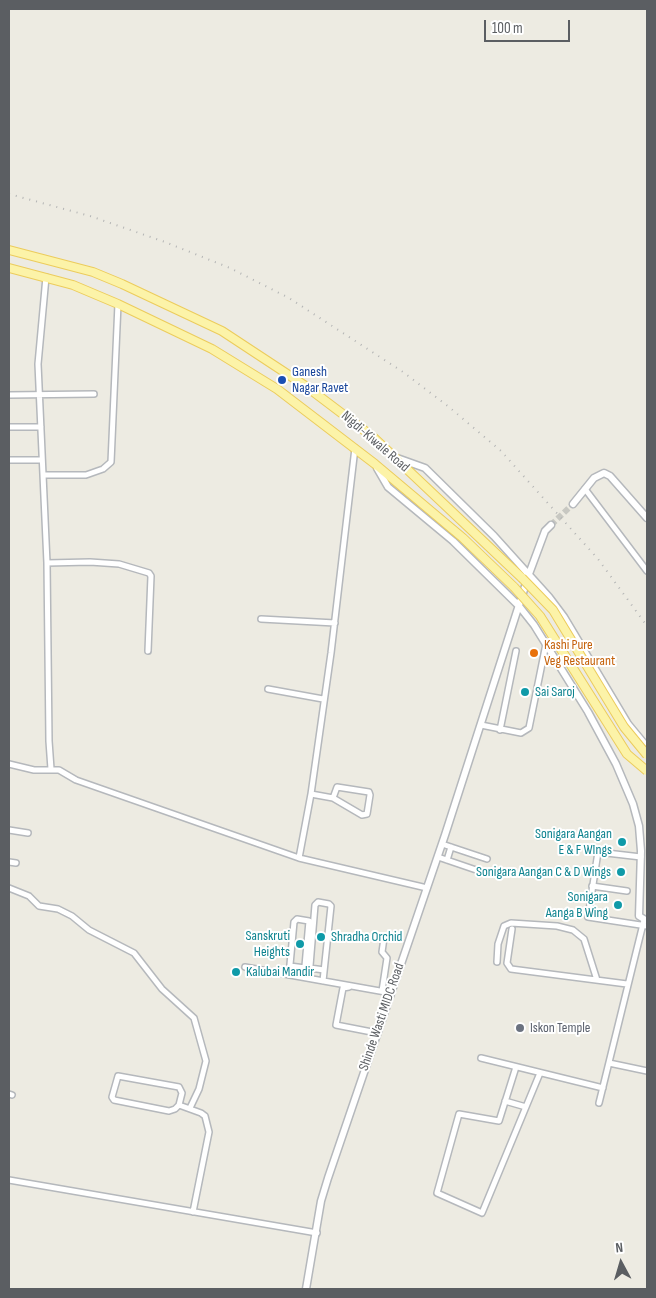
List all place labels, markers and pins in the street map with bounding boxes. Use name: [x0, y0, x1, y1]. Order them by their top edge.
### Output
place label: Ganesh Nagar Ravet: [292, 364, 348, 397]
marker: Ganesh Nagar Ravet: [276, 374, 288, 386]
place label: Kashi Pure Veg Restaurant: [544, 637, 615, 670]
marker: Kashi Pure Veg Restaurant: [528, 647, 540, 659]
place label: Sai Saroj: [535, 684, 575, 700]
marker: Sai Saroj: [519, 686, 531, 698]
place label: Sonigara Aangan E & F WIngs: [535, 826, 612, 859]
marker: Sonigara Aangan E & F WIngs: [616, 836, 628, 848]
place label: Sonigara Aangan C & D Wings: [476, 864, 611, 880]
marker: Sonigara Aangan C & D Wings: [615, 866, 627, 878]
place label: Sonigara Aanga B Wing: [546, 889, 608, 922]
marker: Sonigara Aanga B Wing: [612, 899, 624, 911]
place label: Sanskruti Heights: [246, 928, 290, 960]
place label: Shradha Orchid: [331, 929, 402, 945]
marker: Shradha Orchid: [315, 931, 327, 943]
marker: Sanskruti Heights: [294, 938, 306, 950]
place label: Kalubai Mandir: [246, 964, 314, 980]
marker: Kalubai Mandir: [230, 966, 242, 978]
place label: Iskon Temple: [530, 1020, 590, 1036]
marker: Iskon Temple: [514, 1022, 526, 1034]

